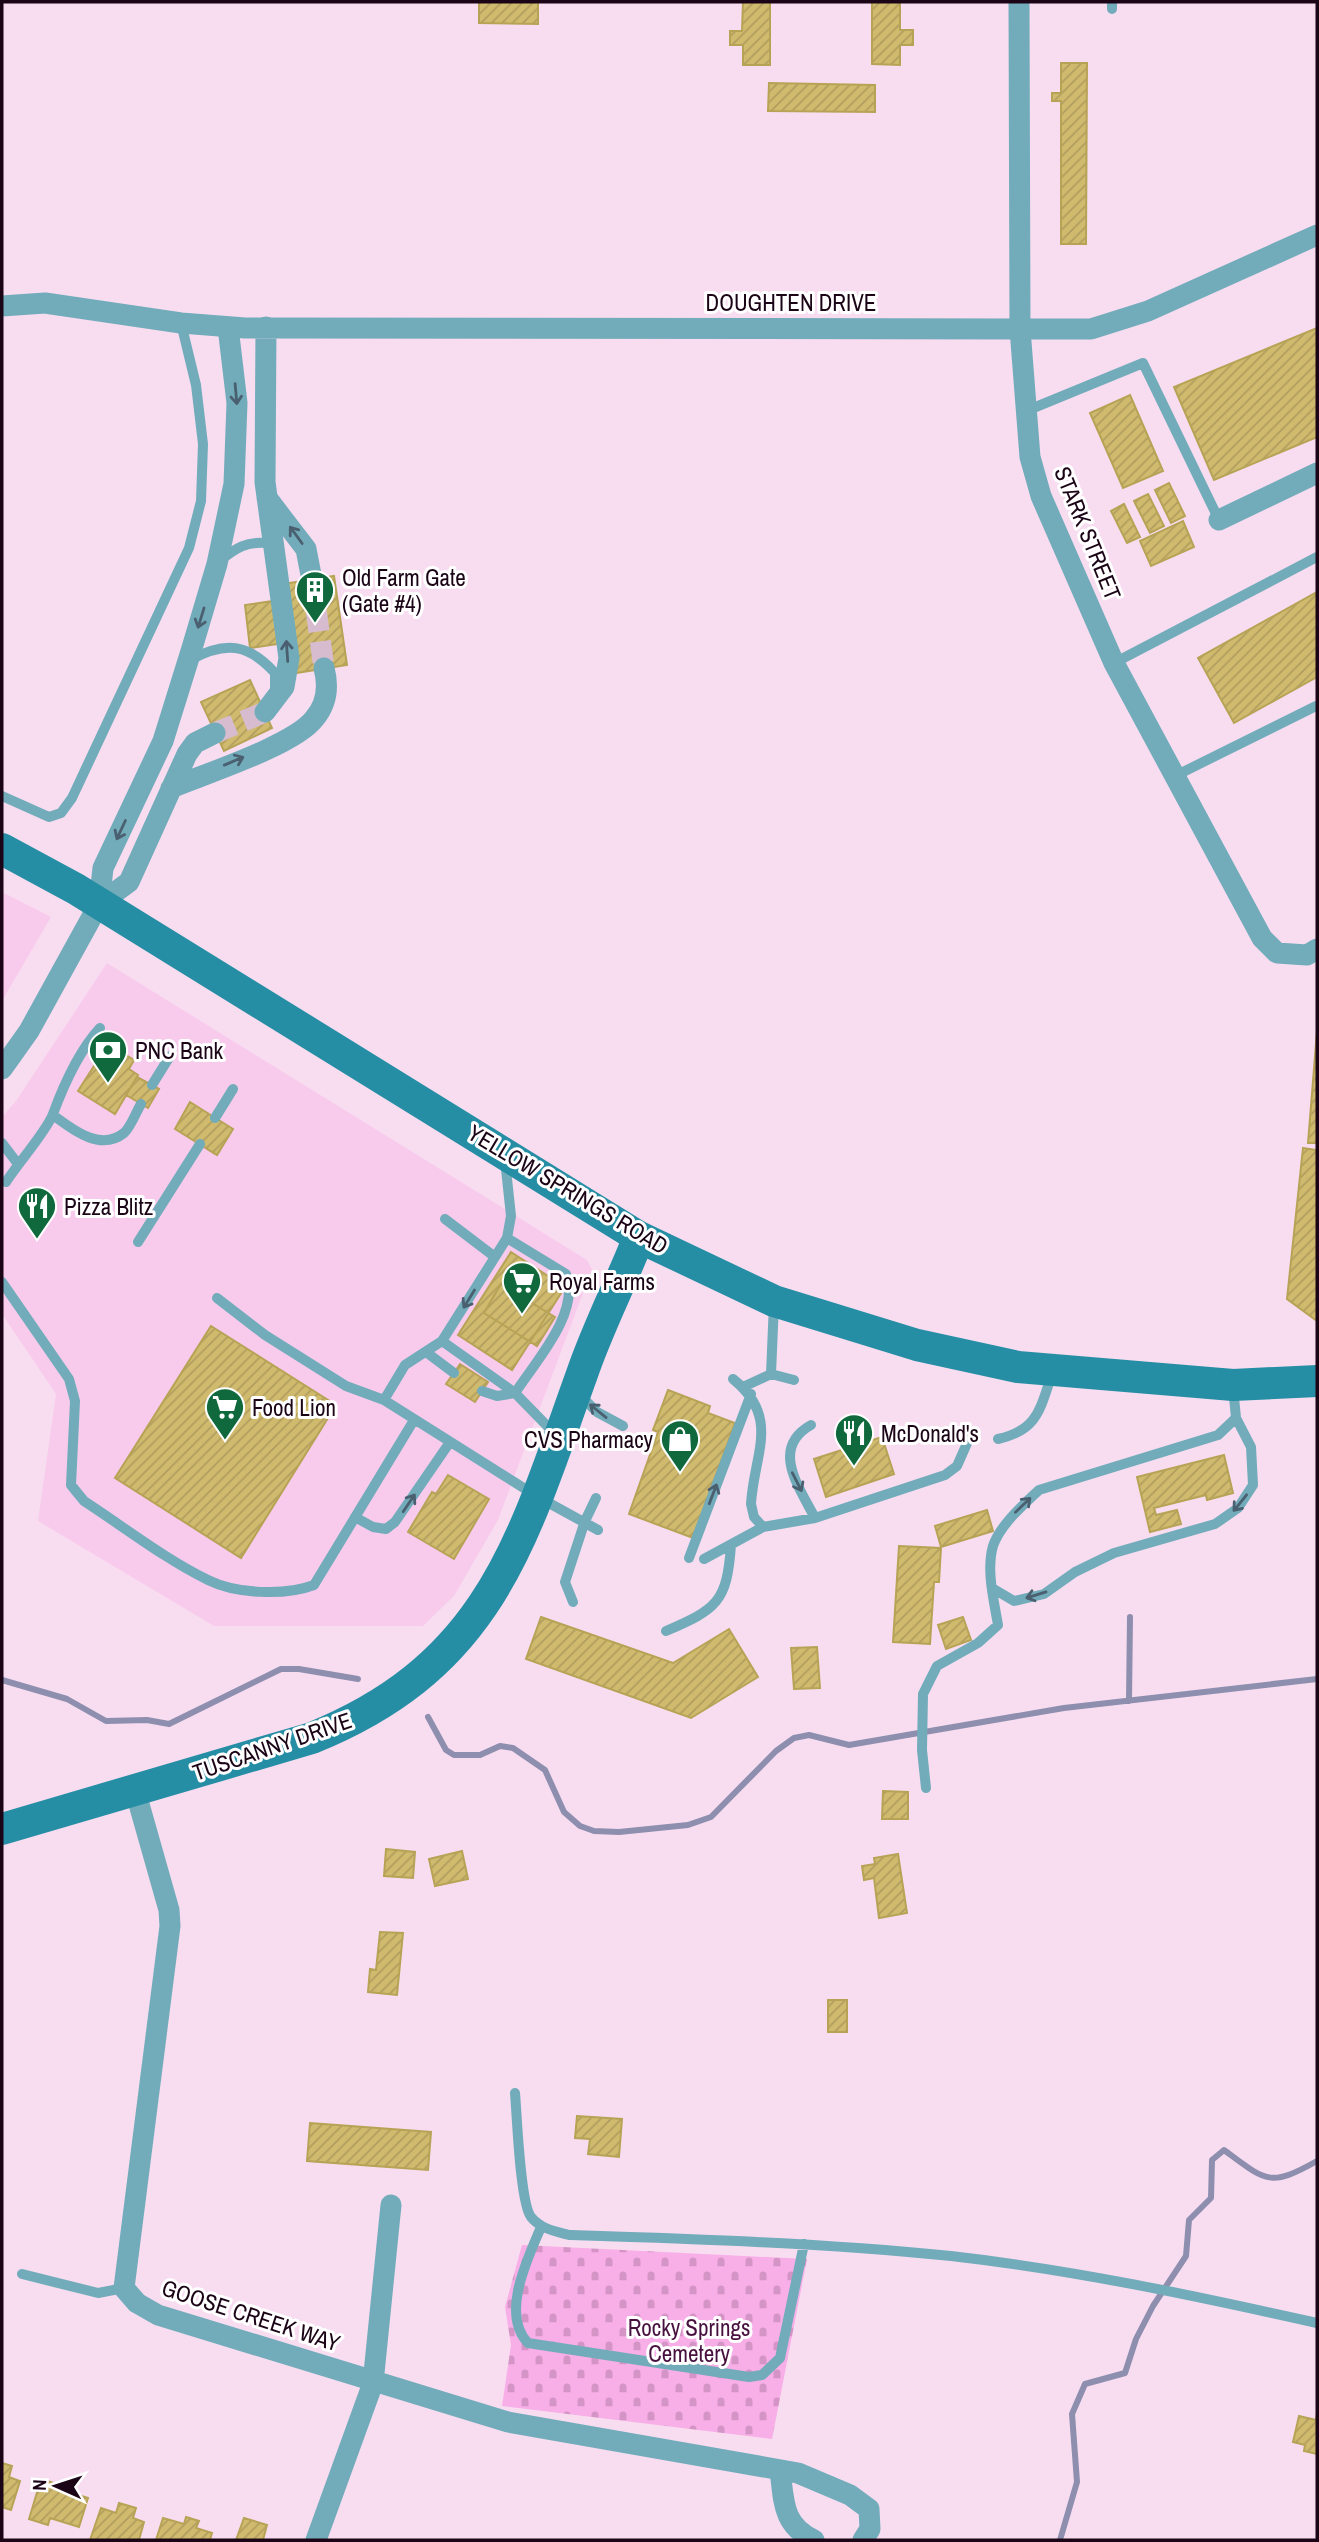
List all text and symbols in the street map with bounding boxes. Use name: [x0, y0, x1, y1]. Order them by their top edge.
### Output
street label: DOUGHTEN DRIVE: [706, 287, 876, 318]
one-way arrow: [230, 383, 243, 405]
street label: STARK STREET: [1047, 462, 1129, 605]
one-way arrow: [289, 526, 303, 545]
place label: Old Farm Gate (Gate #4): [342, 562, 466, 619]
building icon: Old Farm Gate (Gate #4): [294, 569, 336, 624]
one-way arrow: [193, 606, 206, 628]
one-way arrow: [280, 640, 293, 663]
one-way arrow: [223, 754, 245, 767]
one-way arrow: [113, 819, 127, 840]
bank icon: PNC Bank: [87, 1029, 129, 1084]
place label: PNC Bank: [135, 1035, 224, 1066]
street label: YELLOW SPRINGS ROAD: [462, 1117, 674, 1261]
restaurant icon: Pizza Blitz: [16, 1185, 58, 1240]
place label: Pizza Blitz: [64, 1191, 153, 1222]
supermarket icon: Royal Farms: [501, 1260, 543, 1315]
place label: Royal Farms: [549, 1266, 655, 1297]
one-way arrow: [461, 1289, 476, 1308]
supermarket icon: Food Lion: [204, 1386, 246, 1441]
place label: Food Lion: [252, 1392, 336, 1423]
one-way arrow: [589, 1403, 607, 1418]
restaurant icon: McDonald's: [833, 1412, 875, 1467]
shop icon: CVS Pharmacy: [659, 1418, 701, 1473]
place label: McDonald's: [881, 1418, 979, 1449]
place label: CVS Pharmacy: [524, 1424, 654, 1455]
one-way arrow: [790, 1471, 804, 1492]
one-way arrow: [708, 1484, 720, 1506]
one-way arrow: [401, 1494, 416, 1513]
one-way arrow: [1232, 1494, 1248, 1512]
one-way arrow: [1014, 1497, 1031, 1514]
one-way arrow: [1025, 1590, 1047, 1603]
street label: TUSCANNY DRIVE: [188, 1704, 356, 1788]
street label: GOOSE CREEK WAY: [158, 2272, 344, 2359]
park label: Rocky Springs Cemetery: [628, 2312, 750, 2369]
north arrow: [21, 2451, 91, 2521]
text: N: [26, 2479, 52, 2491]

